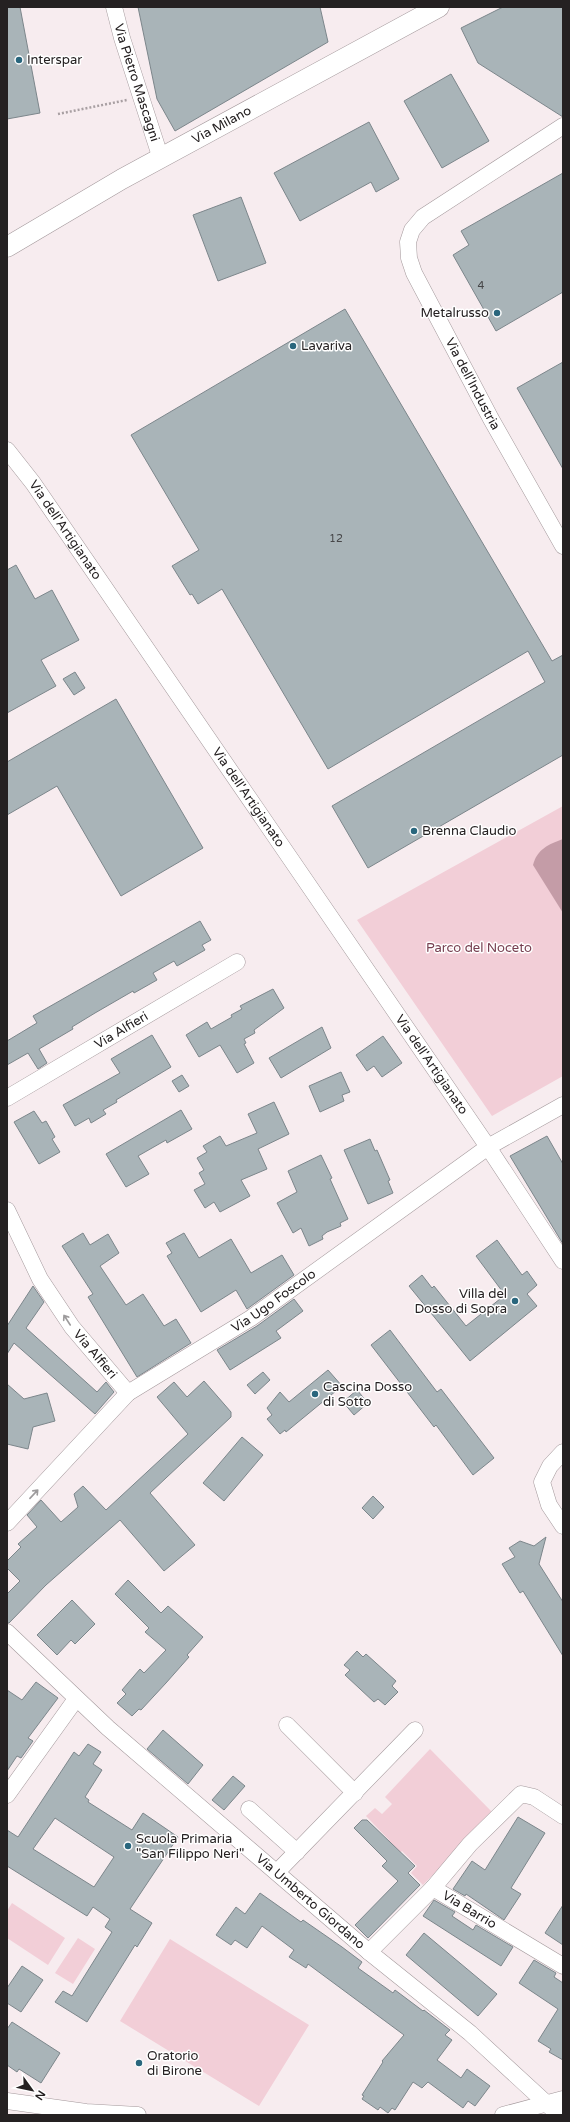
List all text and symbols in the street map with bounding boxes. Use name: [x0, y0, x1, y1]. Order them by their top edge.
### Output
street label: Via Pietro Mascagni: [111, 22, 163, 144]
place label: Interspar: [27, 52, 82, 68]
marker: Interspar: [14, 55, 24, 65]
street label: Via Milano: [189, 102, 254, 147]
house number: 4: [478, 279, 485, 292]
place label: Metalrusso: [420, 305, 489, 321]
marker: Metalrusso: [492, 308, 502, 318]
street label: Via dell'Industria: [442, 335, 504, 433]
place label: Lavariva: [301, 338, 352, 354]
marker: Lavariva: [288, 341, 298, 351]
street label: Via dell'Artigianato: [25, 477, 105, 583]
house number: 12: [329, 532, 343, 545]
street label: Via dell'Artigianato: [209, 744, 288, 850]
place label: Brenna Claudio: [422, 823, 516, 839]
marker: Brenna Claudio: [409, 826, 419, 836]
park label: Parco del Noceto: [426, 940, 532, 956]
street label: Via Alfieri: [92, 1008, 151, 1052]
street label: Via dell'Artigianato: [392, 1012, 471, 1118]
street label: Via Ugo Foscolo: [229, 1266, 319, 1336]
place label: Villa del Dosso di Sopra: [415, 1286, 507, 1317]
marker: Villa del Dosso di Sopra: [510, 1296, 520, 1306]
one-way arrow: [63, 1314, 71, 1325]
street label: Via Alfieri: [70, 1326, 121, 1382]
place label: Cascina Dosso di Sotto: [323, 1379, 412, 1410]
marker: Cascina Dosso di Sotto: [310, 1389, 320, 1399]
one-way arrow: [29, 1489, 38, 1499]
place label: Scuola Primaria "San Filippo Neri": [136, 1831, 244, 1862]
marker: Scuola Primaria "San Filippo Neri": [123, 1841, 133, 1851]
street label: Via Umberto Giordano: [253, 1851, 368, 1953]
street label: Via Barrio: [439, 1887, 499, 1932]
place label: Oratorio di Birone: [147, 2048, 202, 2079]
marker: Oratorio di Birone: [134, 2058, 144, 2068]
north arrow: [12, 2070, 52, 2110]
text: N: [32, 2088, 48, 2102]

